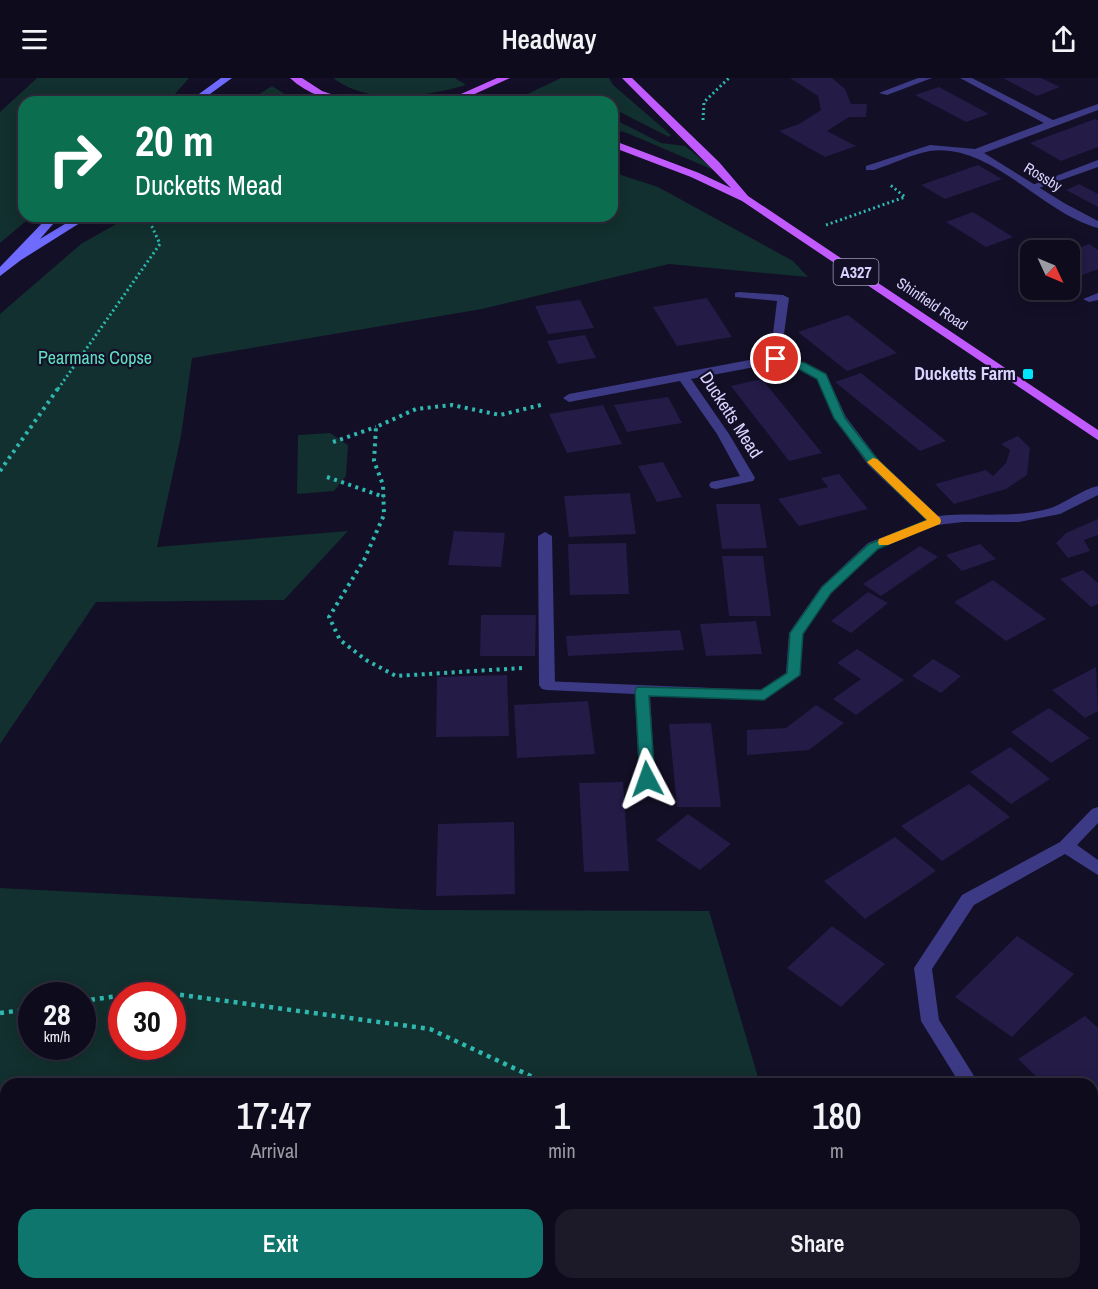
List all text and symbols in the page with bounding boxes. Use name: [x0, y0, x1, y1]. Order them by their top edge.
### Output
text: Headway: [502, 21, 596, 57]
icon: menu: [18, 23, 51, 56]
icon: share: [1047, 23, 1080, 56]
text: 20 m: [135, 113, 214, 169]
icon: right: [36, 120, 114, 198]
street label: Rossby: [1020, 157, 1067, 197]
text: Ducketts Mead: [135, 167, 283, 203]
north arrow: [1020, 240, 1080, 300]
map controls: [1020, 240, 1080, 300]
road number: A327: [834, 259, 878, 285]
street label: Shinfield Road: [893, 272, 972, 335]
pin: [750, 333, 801, 384]
icon: arrive: [759, 342, 792, 375]
park label: Pearmans Copse: [38, 345, 152, 370]
place label: Ducketts Farm: [914, 361, 1016, 386]
street label: Ducketts Mead: [694, 367, 769, 463]
marker: Ducketts Farm: [1021, 367, 1035, 381]
position arrow: [615, 747, 679, 811]
speed limit sign: 30: [108, 982, 186, 1060]
text: 28: [43, 994, 71, 1034]
text: km/h: [44, 1026, 70, 1047]
text: 17:47: [237, 1092, 312, 1140]
text: 1: [554, 1092, 570, 1140]
text: 180: [812, 1092, 861, 1140]
text: Arrival: [250, 1137, 298, 1164]
text: min: [548, 1137, 576, 1164]
text: m: [830, 1137, 844, 1164]
button: Exit: [18, 1209, 543, 1278]
button: Share: [555, 1209, 1080, 1278]

